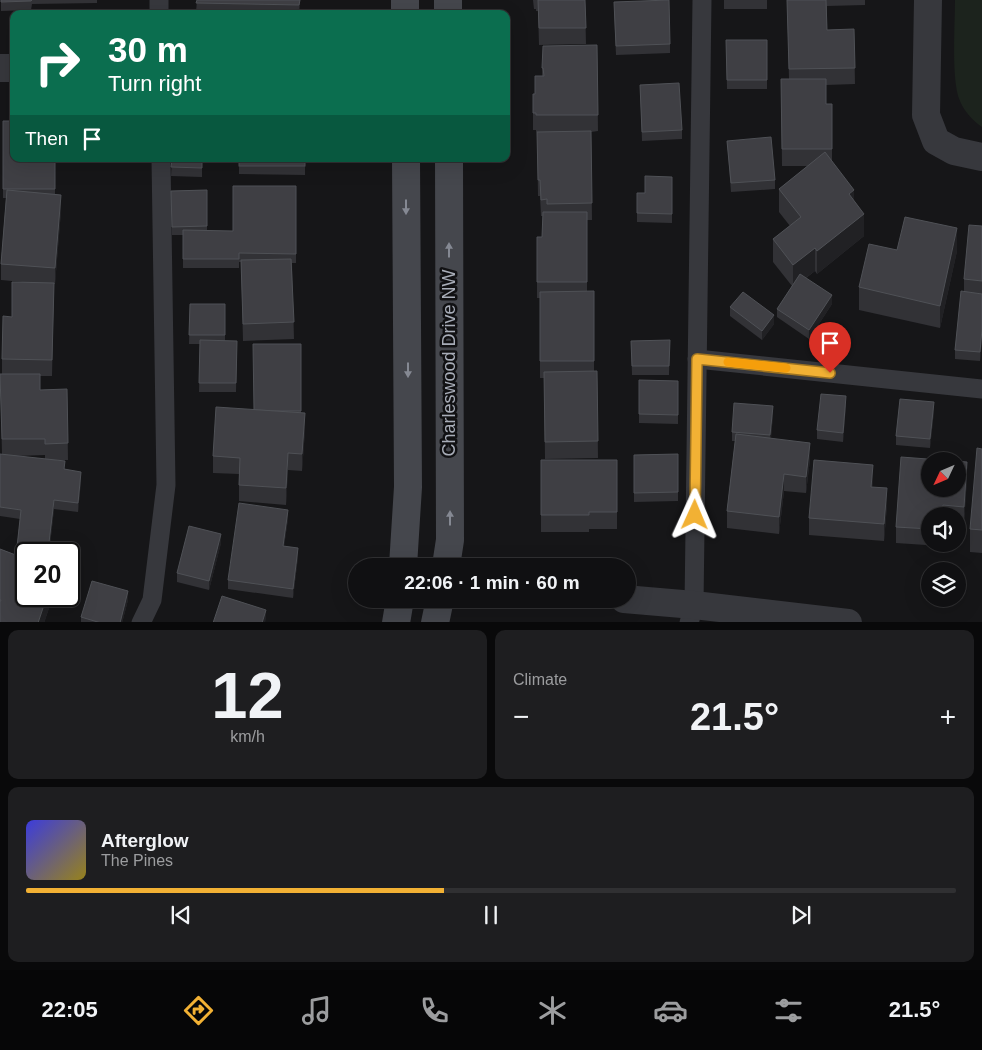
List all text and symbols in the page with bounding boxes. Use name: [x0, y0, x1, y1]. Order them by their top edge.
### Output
icon: right: [25, 30, 90, 95]
text: 30 m: [108, 30, 188, 69]
text: Turn right: [108, 71, 201, 96]
icon: arrive: [78, 125, 106, 153]
text: Then: [25, 128, 68, 149]
one-way arrow: [403, 200, 411, 216]
one-way arrow: [445, 242, 453, 258]
street label: Charleswood Drive NW: [439, 269, 459, 457]
pin: [809, 322, 851, 373]
icon: arrive: [816, 329, 844, 357]
one-way arrow: [404, 362, 412, 378]
north arrow: [921, 452, 966, 498]
map controls: [921, 452, 966, 607]
position arrow: [668, 488, 720, 540]
button: sound: [921, 507, 966, 552]
one-way arrow: [446, 510, 454, 526]
speed limit sign: 20: [15, 542, 80, 607]
button: layers: [921, 562, 966, 607]
text: 22:06 · 1 min · 60 m: [404, 572, 580, 593]
text: 12: [211, 659, 284, 732]
text: Climate: [513, 671, 567, 688]
text: 21.5°: [690, 696, 779, 738]
text: −: [513, 701, 529, 732]
text: +: [940, 701, 956, 732]
text: km/h: [230, 728, 265, 745]
text: Afterglow: [101, 830, 189, 851]
text: The Pines: [101, 852, 173, 869]
icon: previous: [167, 901, 195, 929]
icon: pause: [477, 901, 505, 929]
icon: next: [787, 901, 815, 929]
icon: directions: [181, 993, 216, 1028]
icon: music: [299, 993, 334, 1028]
icon: phone: [417, 993, 452, 1028]
icon: climate: [535, 993, 570, 1028]
icon: car: [653, 993, 688, 1028]
icon: filters: [771, 993, 806, 1028]
text: 22:05: [42, 997, 98, 1022]
text: 21.5°: [889, 997, 940, 1022]

